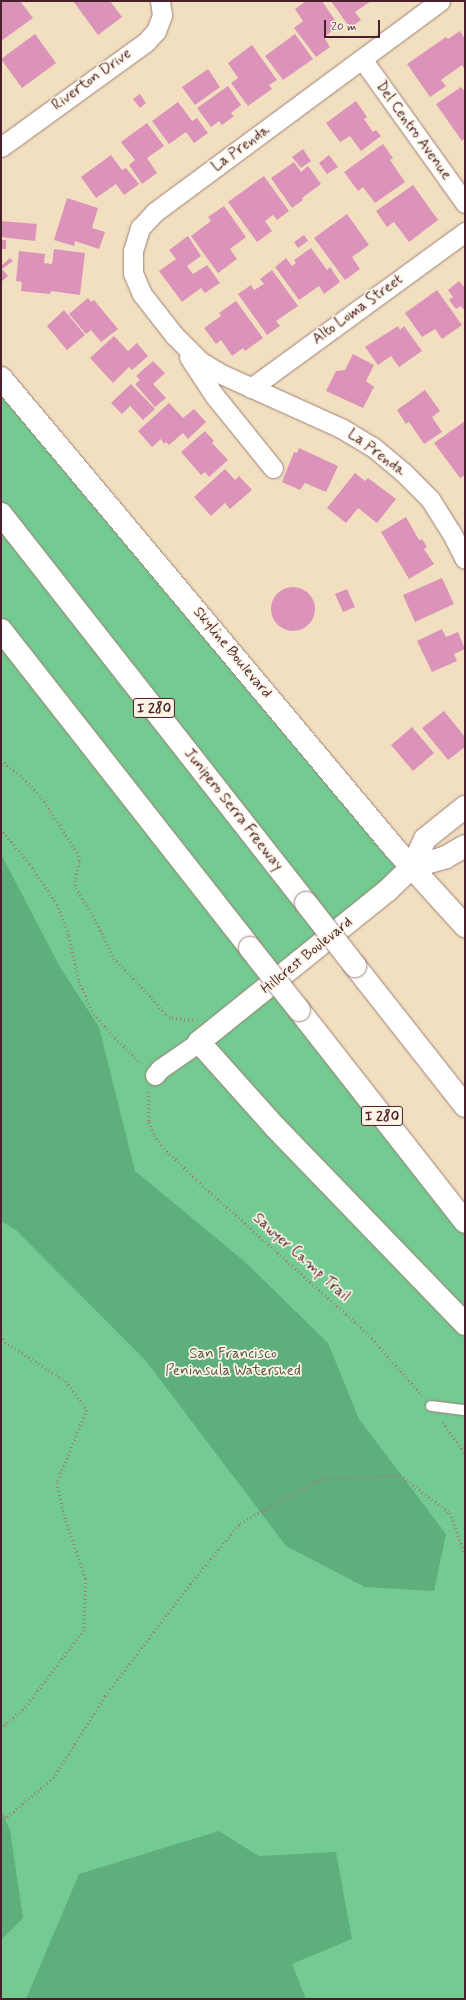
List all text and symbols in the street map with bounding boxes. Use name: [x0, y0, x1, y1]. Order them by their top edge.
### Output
scale bar: [326, 12, 382, 38]
text: 20 m: [331, 19, 357, 35]
street label: Riverton Drive: [49, 46, 135, 114]
street label: Del Centro Avenue: [370, 77, 456, 185]
street label: La Prenda: [208, 122, 274, 176]
street label: Alto Loma Street: [307, 270, 409, 350]
street label: La Prenda: [343, 425, 409, 481]
street label: Skyline Boulevard: [189, 605, 275, 701]
road number: I 280: [132, 696, 176, 720]
street label: Junipero Serra Freeway: [179, 745, 287, 875]
street label: Hillcrest Boulevard: [258, 914, 356, 998]
road number: I 280: [360, 1104, 404, 1128]
street label: Sawyer Camp Trail: [251, 1211, 351, 1305]
park label: San Francisco Peninsula Watershed: [165, 1345, 301, 1380]

